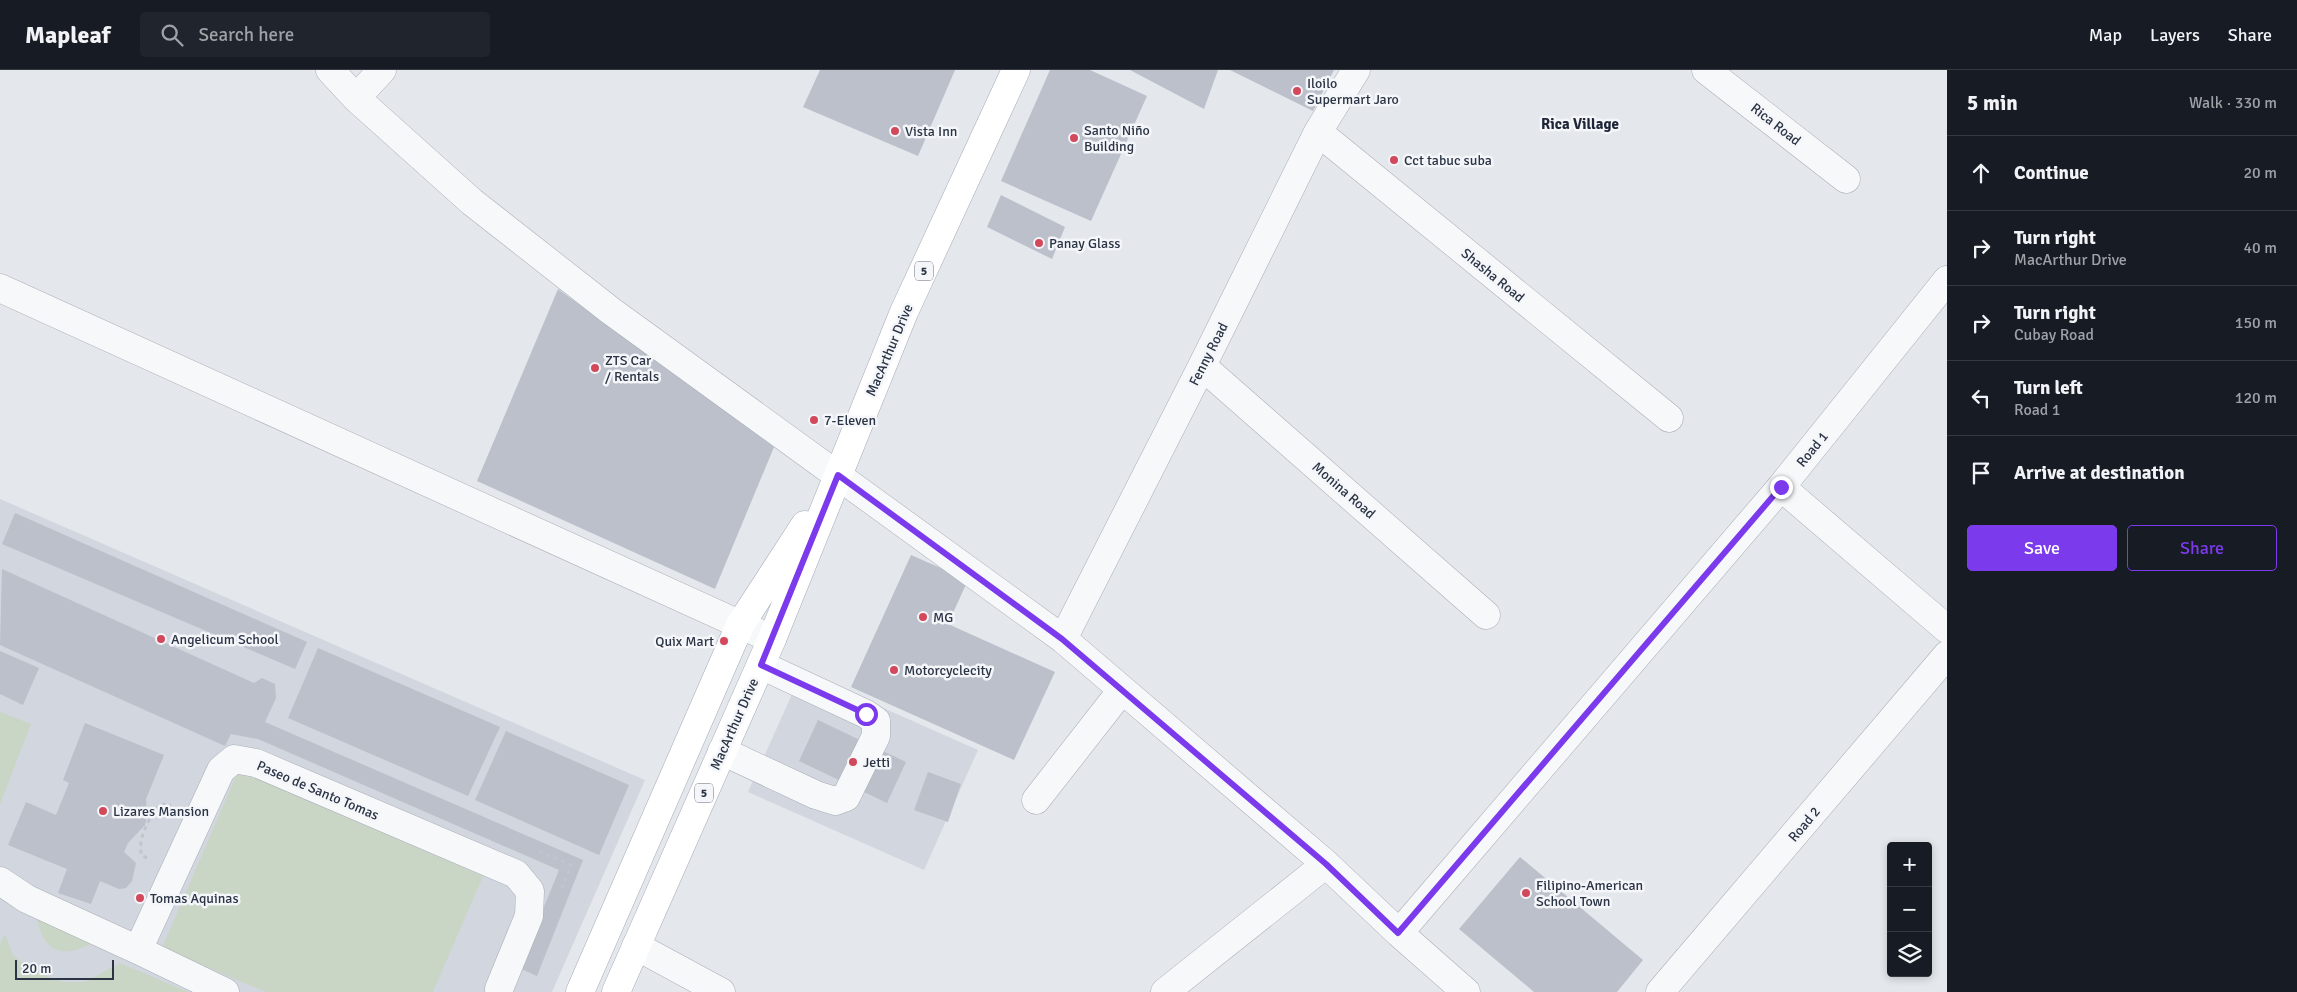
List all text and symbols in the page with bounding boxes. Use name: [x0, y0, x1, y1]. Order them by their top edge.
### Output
search box: [140, 12, 490, 57]
text: Mapleaf: [25, 20, 110, 50]
icon: search: [158, 21, 186, 49]
text: Search here: [198, 23, 294, 47]
text: Map: [2089, 24, 2122, 46]
text: Layers: [2150, 24, 2200, 46]
text: Share: [2228, 24, 2272, 46]
place label: Iloilo Supermart Jaro: [1307, 75, 1399, 108]
marker: Iloilo Supermart Jaro: [1291, 85, 1303, 97]
text: 5 min: [1967, 90, 2018, 116]
text: Walk · 330 m: [2189, 93, 2277, 113]
street label: Rica Road: [1747, 100, 1804, 149]
district label: Rica Village: [1541, 115, 1619, 133]
place label: Santo Niño Building: [1084, 122, 1150, 155]
place label: Vista Inn: [905, 123, 957, 140]
marker: Vista Inn: [889, 125, 901, 137]
marker: Santo Niño Building: [1068, 132, 1080, 144]
place label: Cct tabuc suba: [1404, 152, 1492, 169]
marker: Cct tabuc suba: [1388, 154, 1400, 166]
icon: ahead: [1967, 159, 1995, 187]
text: Continue: [2014, 161, 2089, 185]
text: 20 m: [2243, 163, 2277, 183]
text: Turn right: [2014, 226, 2096, 250]
icon: right: [1967, 234, 1995, 262]
place label: Panay Glass: [1049, 235, 1120, 252]
marker: Panay Glass: [1033, 237, 1045, 249]
text: 40 m: [2243, 238, 2277, 258]
street label: Shasha Road: [1458, 245, 1528, 306]
text: MacArthur Drive: [2014, 250, 2127, 270]
road number: 5: [915, 262, 933, 280]
street label: MacArthur Drive: [862, 301, 917, 399]
text: Turn right: [2014, 301, 2096, 325]
icon: right: [1967, 309, 1995, 337]
text: 150 m: [2235, 313, 2277, 333]
street label: Fenny Road: [1185, 320, 1232, 389]
text: Cubay Road: [2014, 325, 2094, 345]
place label: ZTS Car / Rentals: [605, 352, 659, 385]
marker: ZTS Car / Rentals: [589, 362, 601, 374]
text: Turn left: [2014, 376, 2083, 400]
icon: left: [1967, 384, 1995, 412]
text: 120 m: [2235, 388, 2277, 408]
text: Road 1: [2014, 400, 2060, 420]
place label: 7-Eleven: [824, 412, 876, 429]
marker: 7-Eleven: [808, 414, 820, 426]
street label: Road 1: [1793, 428, 1832, 470]
street label: Monina Road: [1309, 458, 1379, 522]
icon: arrive: [1967, 459, 1995, 487]
text: Arrive at destination: [2014, 461, 2185, 485]
route end: [1770, 476, 1793, 499]
button: Save: [1967, 525, 2117, 571]
button: Share: [2127, 525, 2277, 571]
place label: MG: [933, 609, 953, 626]
marker: MG: [917, 611, 929, 623]
place label: Angelicum School: [171, 631, 279, 648]
marker: Angelicum School: [155, 633, 167, 645]
place label: Quix Mart: [655, 633, 714, 650]
marker: Quix Mart: [718, 635, 730, 647]
place label: Motorcyclecity: [904, 662, 992, 679]
marker: Motorcyclecity: [888, 664, 900, 676]
street label: MacArthur Drive: [707, 676, 762, 773]
route start: [855, 703, 878, 726]
place label: Jetti: [863, 754, 890, 771]
marker: Jetti: [847, 756, 859, 768]
street label: Paseo de Santo Tomas: [254, 757, 381, 824]
road number: 5: [695, 784, 713, 802]
place label: Lizares Mansion: [113, 803, 209, 820]
street label: Road 2: [1785, 803, 1824, 845]
marker: Lizares Mansion: [97, 805, 109, 817]
map controls: [1887, 842, 1932, 977]
button: +: [1887, 842, 1932, 887]
place label: Filipino-American School Town: [1536, 877, 1643, 910]
marker: Filipino-American School Town: [1520, 887, 1532, 899]
button: −: [1887, 887, 1932, 932]
place label: Tomas Aquinas: [150, 890, 239, 907]
marker: Tomas Aquinas: [134, 892, 146, 904]
button: layers: [1887, 932, 1932, 977]
scale bar: [15, 957, 114, 980]
text: 20 m: [22, 960, 51, 977]

